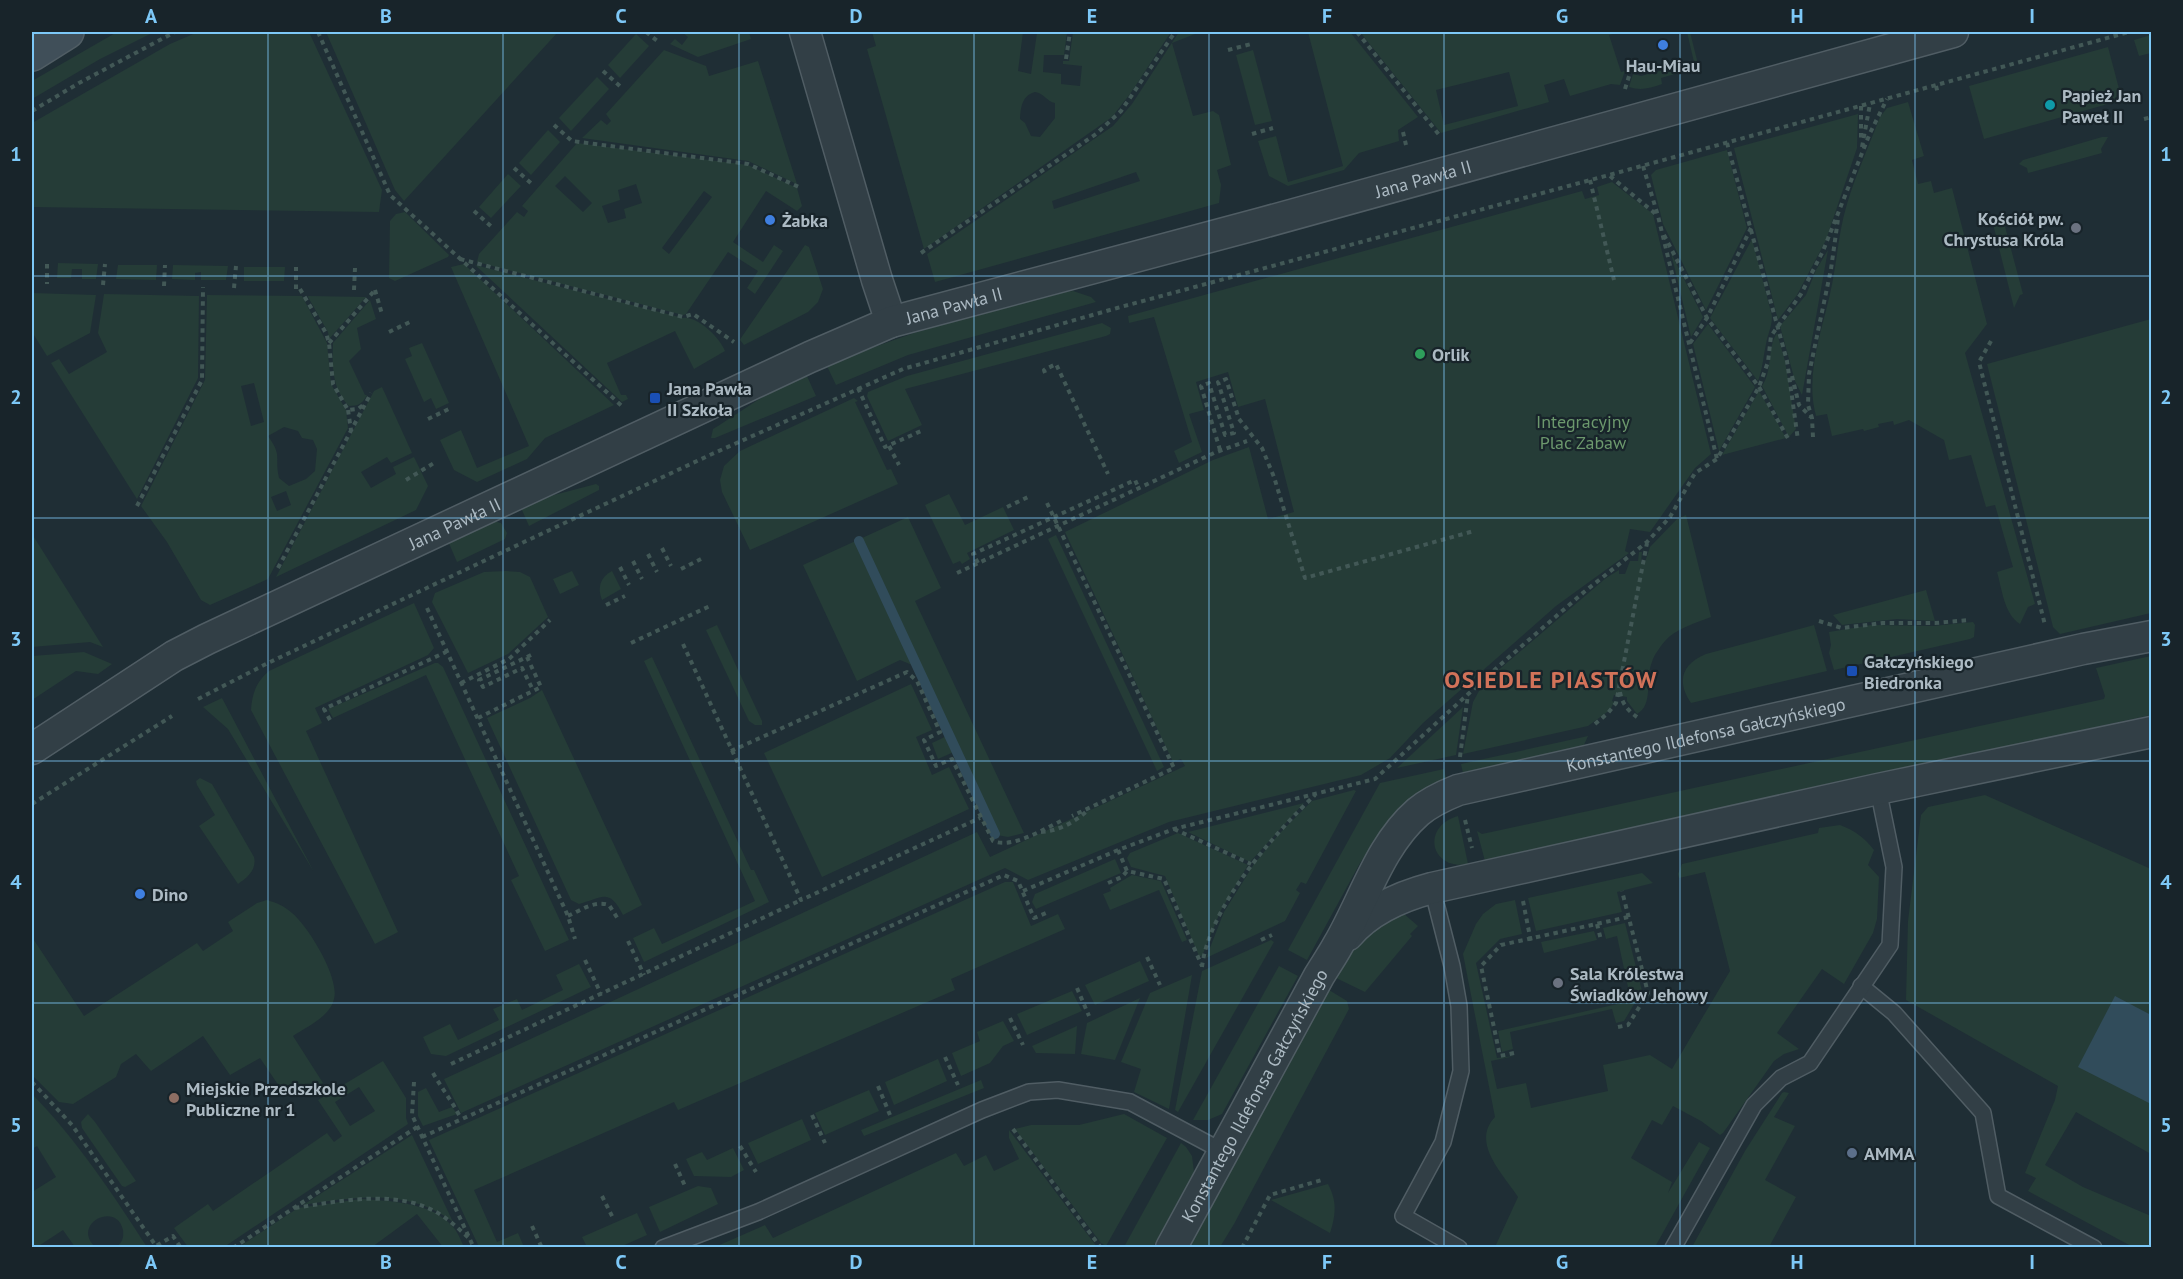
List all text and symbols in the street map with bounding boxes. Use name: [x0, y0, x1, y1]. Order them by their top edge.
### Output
text: A: [145, 3, 158, 29]
text: B: [380, 3, 392, 29]
text: C: [615, 3, 627, 29]
text: D: [850, 3, 863, 29]
text: E: [1087, 3, 1097, 29]
text: F: [1322, 3, 1332, 29]
text: G: [1556, 3, 1568, 29]
text: H: [1790, 3, 1804, 29]
text: I: [2029, 3, 2035, 29]
marker: Hau-Miau: [1656, 38, 1670, 52]
place label: Hau-Miau: [1626, 54, 1700, 77]
place label: Papież Jan Paweł II: [2062, 84, 2141, 128]
marker: Papież Jan Paweł II: [2043, 98, 2057, 112]
text: 1: [10, 141, 22, 167]
text: 1: [2160, 141, 2172, 167]
street label: Jana Pawła II: [1371, 154, 1474, 203]
place label: Kościół pw. Chrystusa Króla: [1944, 207, 2064, 251]
place label: Żabka: [782, 209, 828, 232]
marker: Żabka: [763, 213, 777, 227]
marker: Kościół pw. Chrystusa Króla: [2069, 221, 2083, 235]
street label: Jana Pawła II: [902, 281, 1005, 329]
place label: Orlik: [1432, 343, 1470, 366]
marker: Orlik: [1413, 347, 1427, 361]
place label: Jana Pawła II Szkoła: [666, 377, 752, 421]
text: 2: [10, 384, 22, 410]
text: 2: [2160, 384, 2172, 410]
marker: Jana Pawła II Szkoła: [648, 391, 662, 405]
park label: Integracyjny Plac Zabaw: [1536, 410, 1631, 454]
street label: Jana Pawła II: [404, 492, 504, 555]
text: 3: [10, 626, 22, 652]
text: 3: [2160, 626, 2172, 652]
place label: Gałczyńskiego Biedronka: [1864, 650, 1974, 694]
district label: OSIEDLE PIASTÓW: [1444, 664, 1658, 695]
marker: Gałczyńskiego Biedronka: [1845, 664, 1859, 678]
street label: Konstantego Ildefonsa Gałczyńskiego: [1564, 691, 1847, 777]
text: 4: [10, 869, 22, 895]
text: 4: [2160, 869, 2172, 895]
place label: Dino: [152, 883, 188, 906]
marker: Dino: [133, 887, 147, 901]
place label: Sala Królestwa Świadków Jehowy: [1570, 962, 1708, 1006]
street label: Konstantego Ildefonsa Gałczyńskiego: [1176, 964, 1332, 1226]
marker: Sala Królestwa Świadków Jehowy: [1551, 976, 1565, 990]
place label: Miejskie Przedszkole Publiczne nr 1: [186, 1077, 346, 1121]
marker: Miejskie Przedszkole Publiczne nr 1: [167, 1091, 181, 1105]
text: 5: [10, 1112, 22, 1138]
text: 5: [2160, 1112, 2172, 1138]
place label: AMMA: [1864, 1142, 1915, 1165]
marker: AMMA: [1845, 1146, 1859, 1160]
text: A: [145, 1249, 158, 1275]
text: B: [380, 1249, 392, 1275]
text: C: [615, 1249, 627, 1275]
text: D: [850, 1249, 863, 1275]
text: E: [1087, 1249, 1097, 1275]
text: F: [1322, 1249, 1332, 1275]
text: G: [1556, 1249, 1568, 1275]
text: H: [1790, 1249, 1804, 1275]
text: I: [2029, 1249, 2035, 1275]

